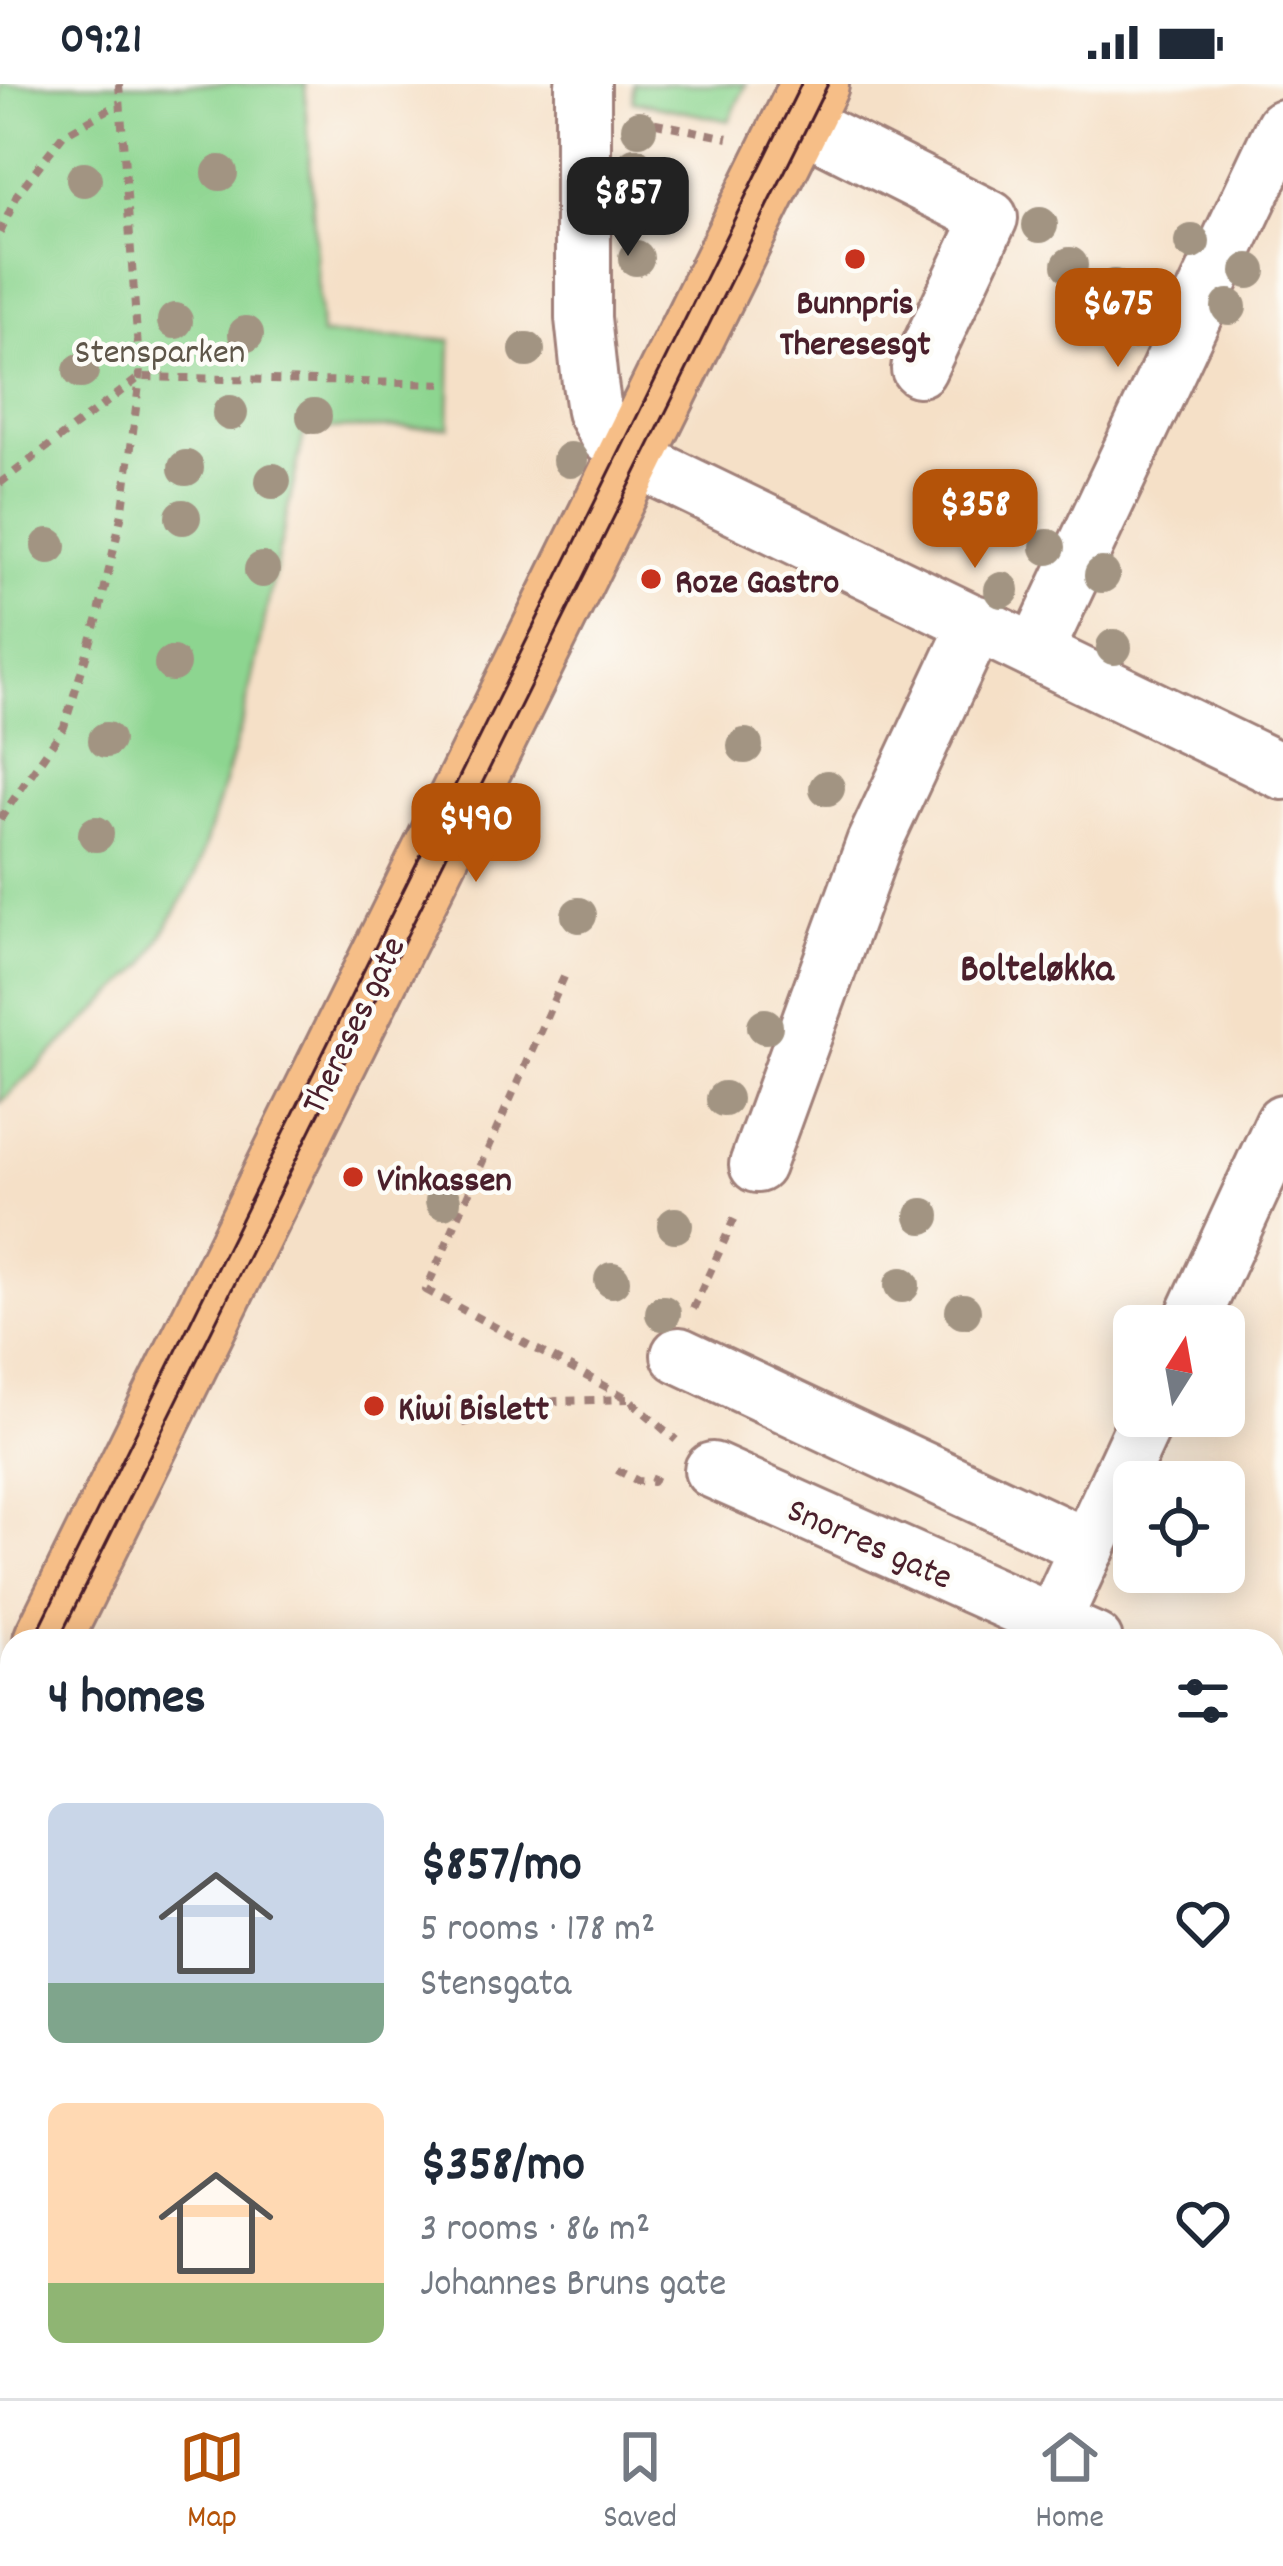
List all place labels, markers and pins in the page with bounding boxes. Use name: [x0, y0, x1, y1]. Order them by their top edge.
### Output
pin: $857: [557, 157, 699, 259]
marker: Bunnpris Theresesgt: [842, 246, 868, 272]
pin: $675: [1047, 268, 1189, 370]
place label: Bunnpris Theresesgt: [779, 280, 931, 373]
pin: $358: [904, 469, 1046, 571]
place label: Roze Gastro: [675, 559, 839, 611]
marker: Roze Gastro: [638, 566, 664, 592]
pin: $490: [405, 783, 547, 885]
place label: Vinkassen: [377, 1157, 512, 1209]
marker: Vinkassen: [340, 1164, 366, 1190]
place label: Kiwi Bislett: [398, 1386, 550, 1438]
marker: Kiwi Bislett: [361, 1393, 387, 1419]

